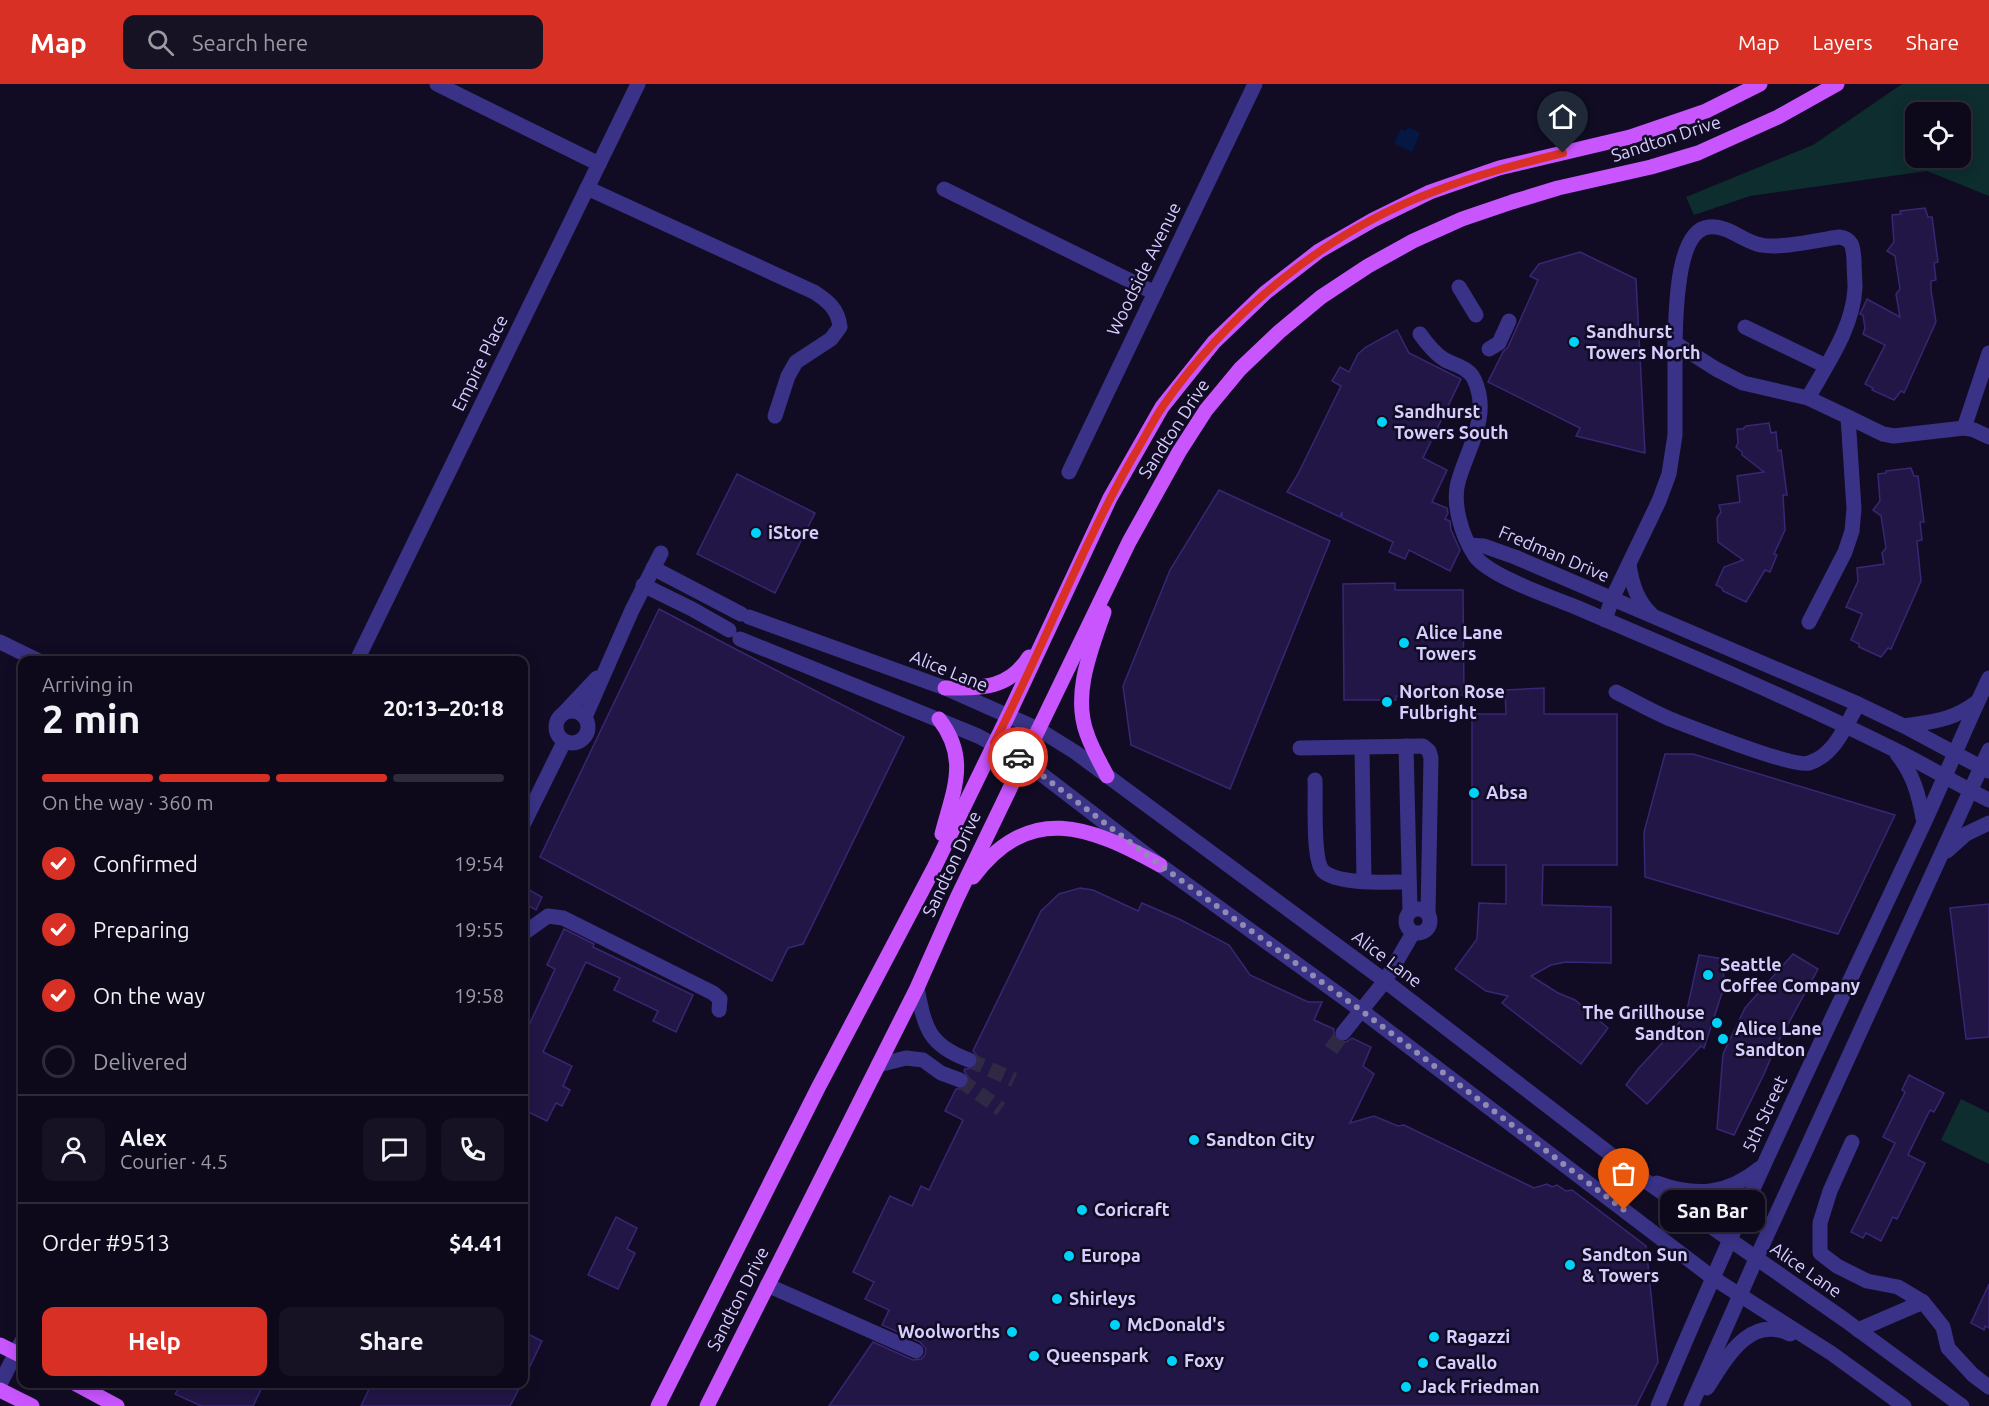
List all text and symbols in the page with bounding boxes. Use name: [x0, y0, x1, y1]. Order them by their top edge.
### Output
search box: [123, 15, 543, 69]
icon: search: [144, 26, 177, 59]
text: Map: [30, 27, 87, 58]
text: Search here: [192, 30, 308, 55]
text: Map: [1738, 30, 1779, 54]
text: Layers: [1812, 30, 1873, 54]
text: Share: [1906, 30, 1959, 54]
pin: [1537, 91, 1588, 153]
icon: home: [1546, 100, 1579, 133]
map controls: [1905, 102, 1971, 168]
button: locate: [1905, 102, 1971, 168]
street label: Sandton Drive: [1608, 111, 1723, 165]
street label: Woodside Avenue: [1102, 199, 1184, 338]
street label: Empire Place: [447, 311, 511, 414]
place label: Sandhurst Towers North: [1586, 321, 1701, 362]
marker: Sandhurst Towers North: [1567, 335, 1581, 349]
street label: Sandton Drive: [1134, 375, 1213, 482]
place label: Sandhurst Towers South: [1394, 401, 1509, 442]
marker: Sandhurst Towers South: [1375, 415, 1389, 429]
street label: Fredman Drive: [1496, 521, 1613, 585]
place label: iStore: [768, 522, 819, 542]
marker: iStore: [749, 526, 763, 540]
place label: Alice Lane Towers: [1416, 622, 1503, 663]
marker: Alice Lane Towers: [1397, 636, 1411, 650]
street label: Alice Lane: [908, 645, 991, 695]
text: Arriving in: [42, 673, 133, 696]
place label: Norton Rose Fulbright: [1399, 681, 1505, 722]
text: 20:13–20:18: [383, 695, 504, 720]
marker: Norton Rose Fulbright: [1380, 695, 1394, 709]
text: 2 min: [42, 697, 141, 740]
courier: [988, 727, 1048, 787]
icon: car: [1002, 741, 1035, 774]
place label: Absa: [1486, 782, 1528, 802]
marker: Absa: [1467, 786, 1481, 800]
text: On the way · 360 m: [42, 791, 214, 814]
street label: Sandton Drive: [918, 808, 984, 919]
icon: check: [42, 847, 75, 880]
text: Confirmed: [93, 851, 198, 876]
text: 19:54: [454, 852, 504, 875]
icon: check: [42, 913, 75, 946]
text: Preparing: [93, 917, 190, 942]
text: 19:55: [454, 918, 504, 941]
street label: Alice Lane: [1349, 926, 1426, 991]
place label: Seattle Coffee Company: [1720, 954, 1860, 995]
marker: Seattle Coffee Company: [1701, 968, 1715, 982]
icon: check: [42, 979, 75, 1012]
text: On the way: [93, 983, 205, 1008]
text: 19:58: [454, 984, 504, 1007]
place label: The Grillhouse Sandton: [1583, 1002, 1705, 1043]
marker: The Grillhouse Sandton: [1710, 1016, 1724, 1030]
place label: Alice Lane Sandton: [1735, 1018, 1822, 1059]
marker: Alice Lane Sandton: [1716, 1032, 1730, 1046]
text: Delivered: [93, 1049, 188, 1074]
street label: 5th Street: [1738, 1072, 1790, 1155]
button: person: [42, 1118, 105, 1181]
button: chat: [363, 1118, 426, 1181]
button: phone: [441, 1118, 504, 1181]
text: Alex: [120, 1125, 167, 1150]
place label: Sandton City: [1206, 1129, 1315, 1149]
marker: Sandton City: [1187, 1133, 1201, 1147]
pin: [1598, 1148, 1649, 1210]
text: Courier · 4.5: [120, 1150, 228, 1173]
icon: bag: [1607, 1157, 1640, 1190]
callout: San Bar: [1660, 1189, 1765, 1231]
place label: Coricraft: [1094, 1199, 1170, 1219]
text: San Bar: [1677, 1199, 1748, 1222]
marker: Coricraft: [1075, 1203, 1089, 1217]
text: Order #9513: [42, 1230, 170, 1255]
text: $4.41: [449, 1230, 504, 1255]
street label: Alice Lane: [1767, 1238, 1846, 1301]
street label: Sandton Drive: [702, 1243, 772, 1354]
place label: Sandton Sun & Towers: [1582, 1244, 1688, 1285]
place label: Europa: [1081, 1245, 1141, 1265]
marker: Europa: [1062, 1249, 1076, 1263]
marker: Sandton Sun & Towers: [1563, 1258, 1577, 1272]
place label: Shirleys: [1069, 1288, 1136, 1308]
marker: Shirleys: [1050, 1292, 1064, 1306]
button: Help: [42, 1307, 267, 1376]
button: Share: [279, 1307, 504, 1376]
place label: McDonald's: [1127, 1314, 1225, 1334]
marker: McDonald's: [1108, 1318, 1122, 1332]
place label: Woolworths: [898, 1321, 1000, 1341]
marker: Woolworths: [1005, 1325, 1019, 1339]
place label: Ragazzi: [1446, 1326, 1510, 1346]
marker: Ragazzi: [1427, 1330, 1441, 1344]
place label: Queenspark: [1046, 1345, 1149, 1365]
marker: Queenspark: [1027, 1349, 1041, 1363]
place label: Foxy: [1184, 1350, 1225, 1370]
place label: Cavallo: [1435, 1352, 1497, 1372]
marker: Foxy: [1165, 1354, 1179, 1368]
marker: Cavallo: [1416, 1356, 1430, 1370]
place label: Jack Friedman: [1418, 1376, 1539, 1396]
marker: Jack Friedman: [1399, 1380, 1413, 1394]

